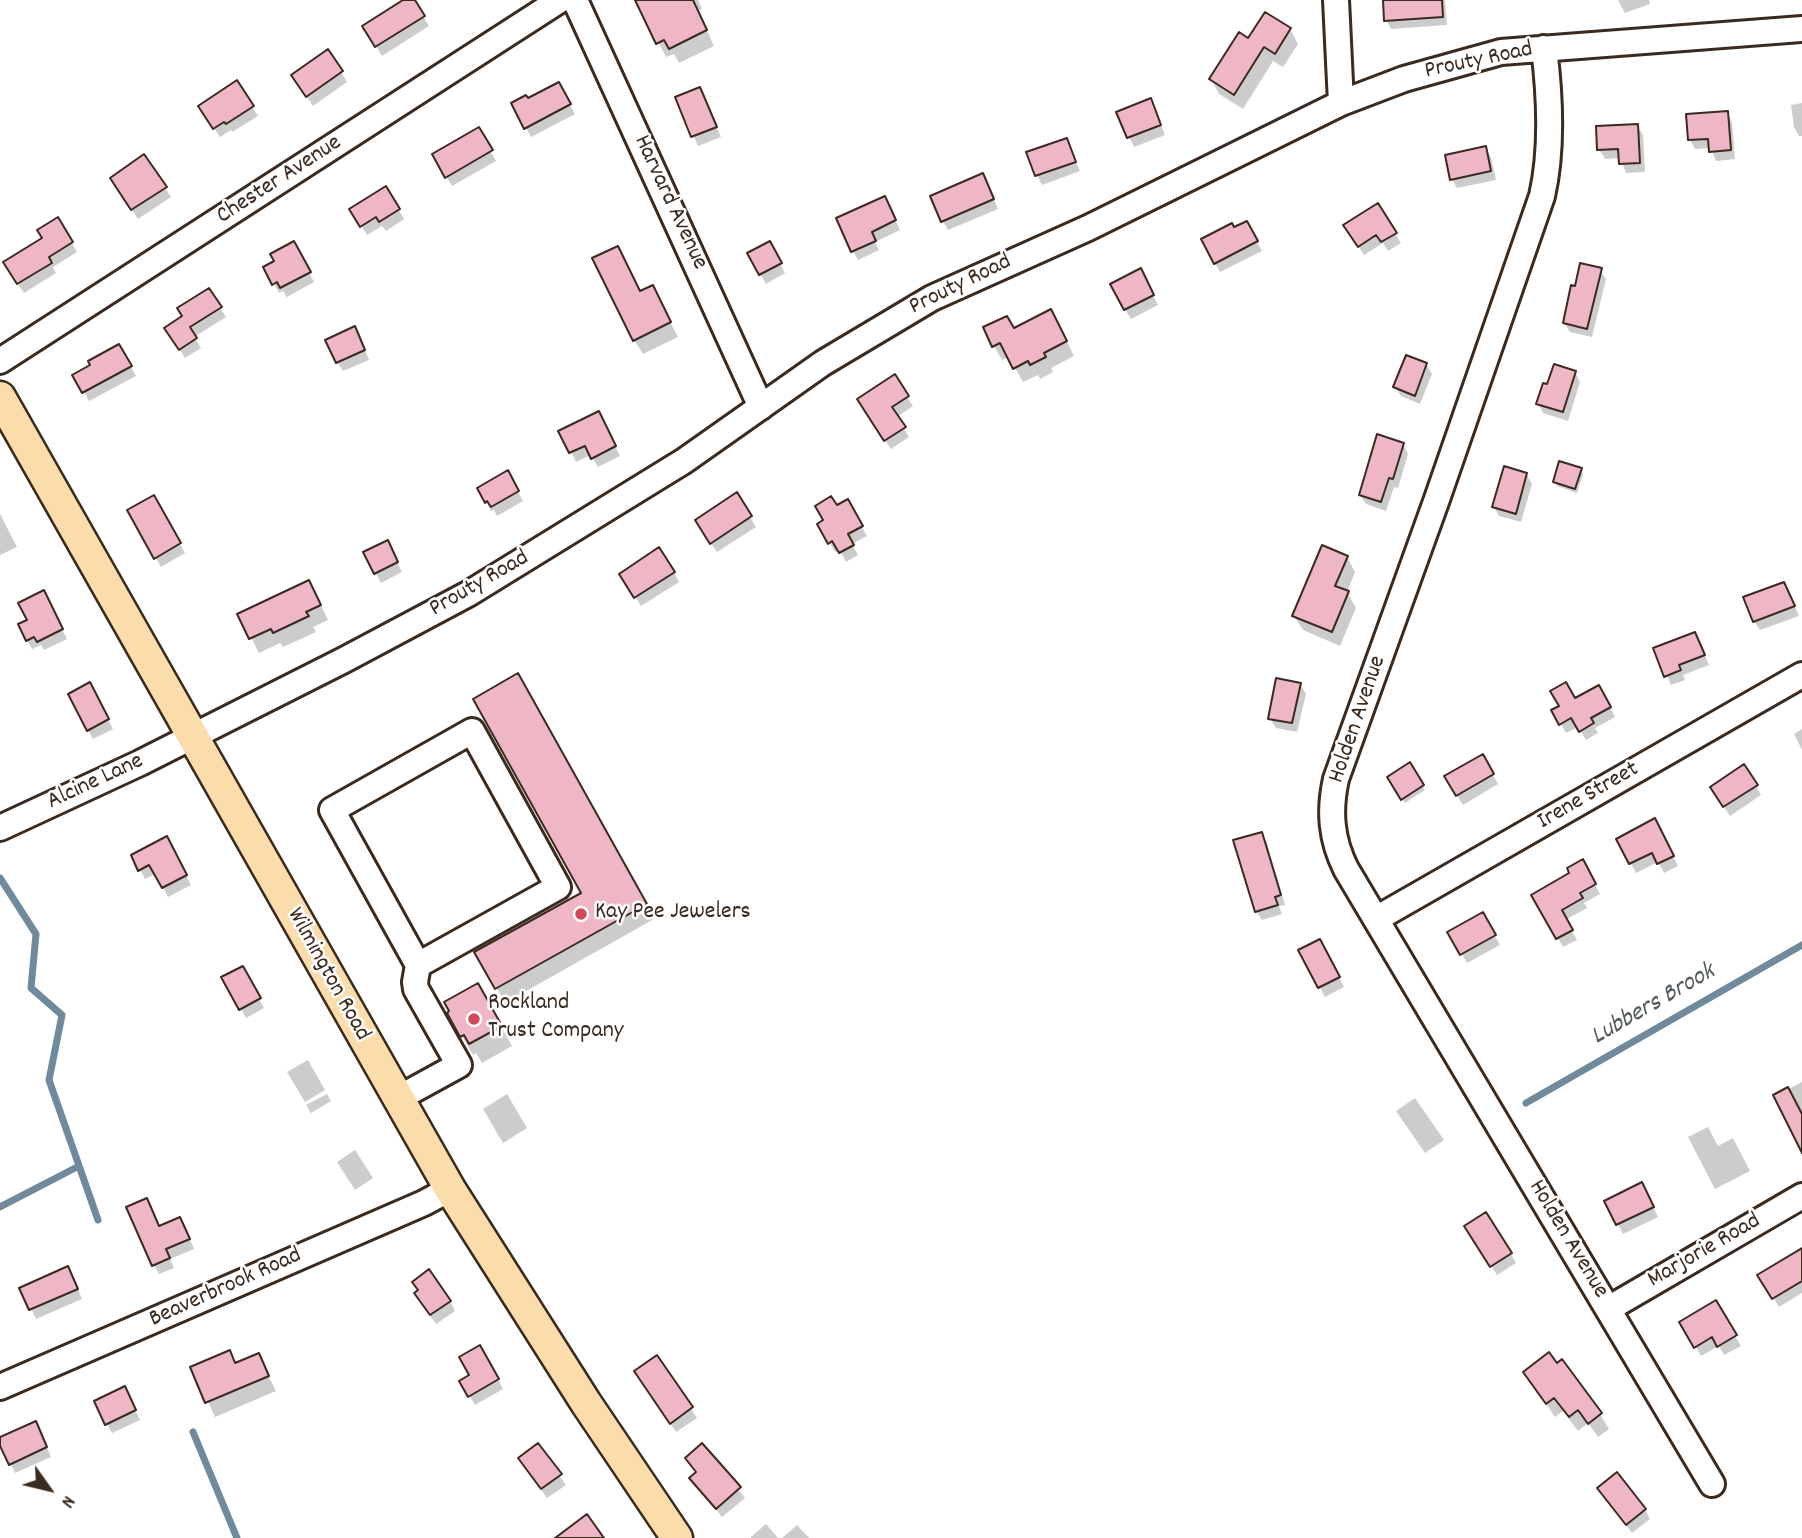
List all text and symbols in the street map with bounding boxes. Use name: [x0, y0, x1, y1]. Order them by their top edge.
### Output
street label: Prouty Road: [1422, 37, 1536, 87]
street label: Chester Avenue: [212, 130, 348, 232]
street label: Harvard Avenue: [625, 131, 713, 275]
street label: Prouty Road: [905, 249, 1017, 323]
street label: Prouty Road: [425, 545, 535, 625]
street label: Holden Avenue: [1324, 653, 1394, 787]
street label: Alcine Lane: [43, 748, 149, 818]
street label: Irene Street: [1533, 756, 1645, 838]
place label: Kay Pee Jewelers: [595, 900, 751, 928]
street label: Wilmington Road: [279, 904, 375, 1046]
marker: Kay Pee Jewelers: [573, 906, 589, 922]
water label: Lubbers Brook: [1586, 958, 1722, 1054]
place label: Rockland Trust Company: [488, 991, 623, 1047]
marker: Rockland Trust Company: [466, 1011, 482, 1027]
street label: Holden Avenue: [1520, 1176, 1614, 1304]
street label: Marjorie Road: [1643, 1208, 1767, 1296]
street label: Beaverbrook Road: [145, 1243, 307, 1335]
north arrow: [14, 1454, 84, 1524]
text: N: [53, 1490, 81, 1512]

